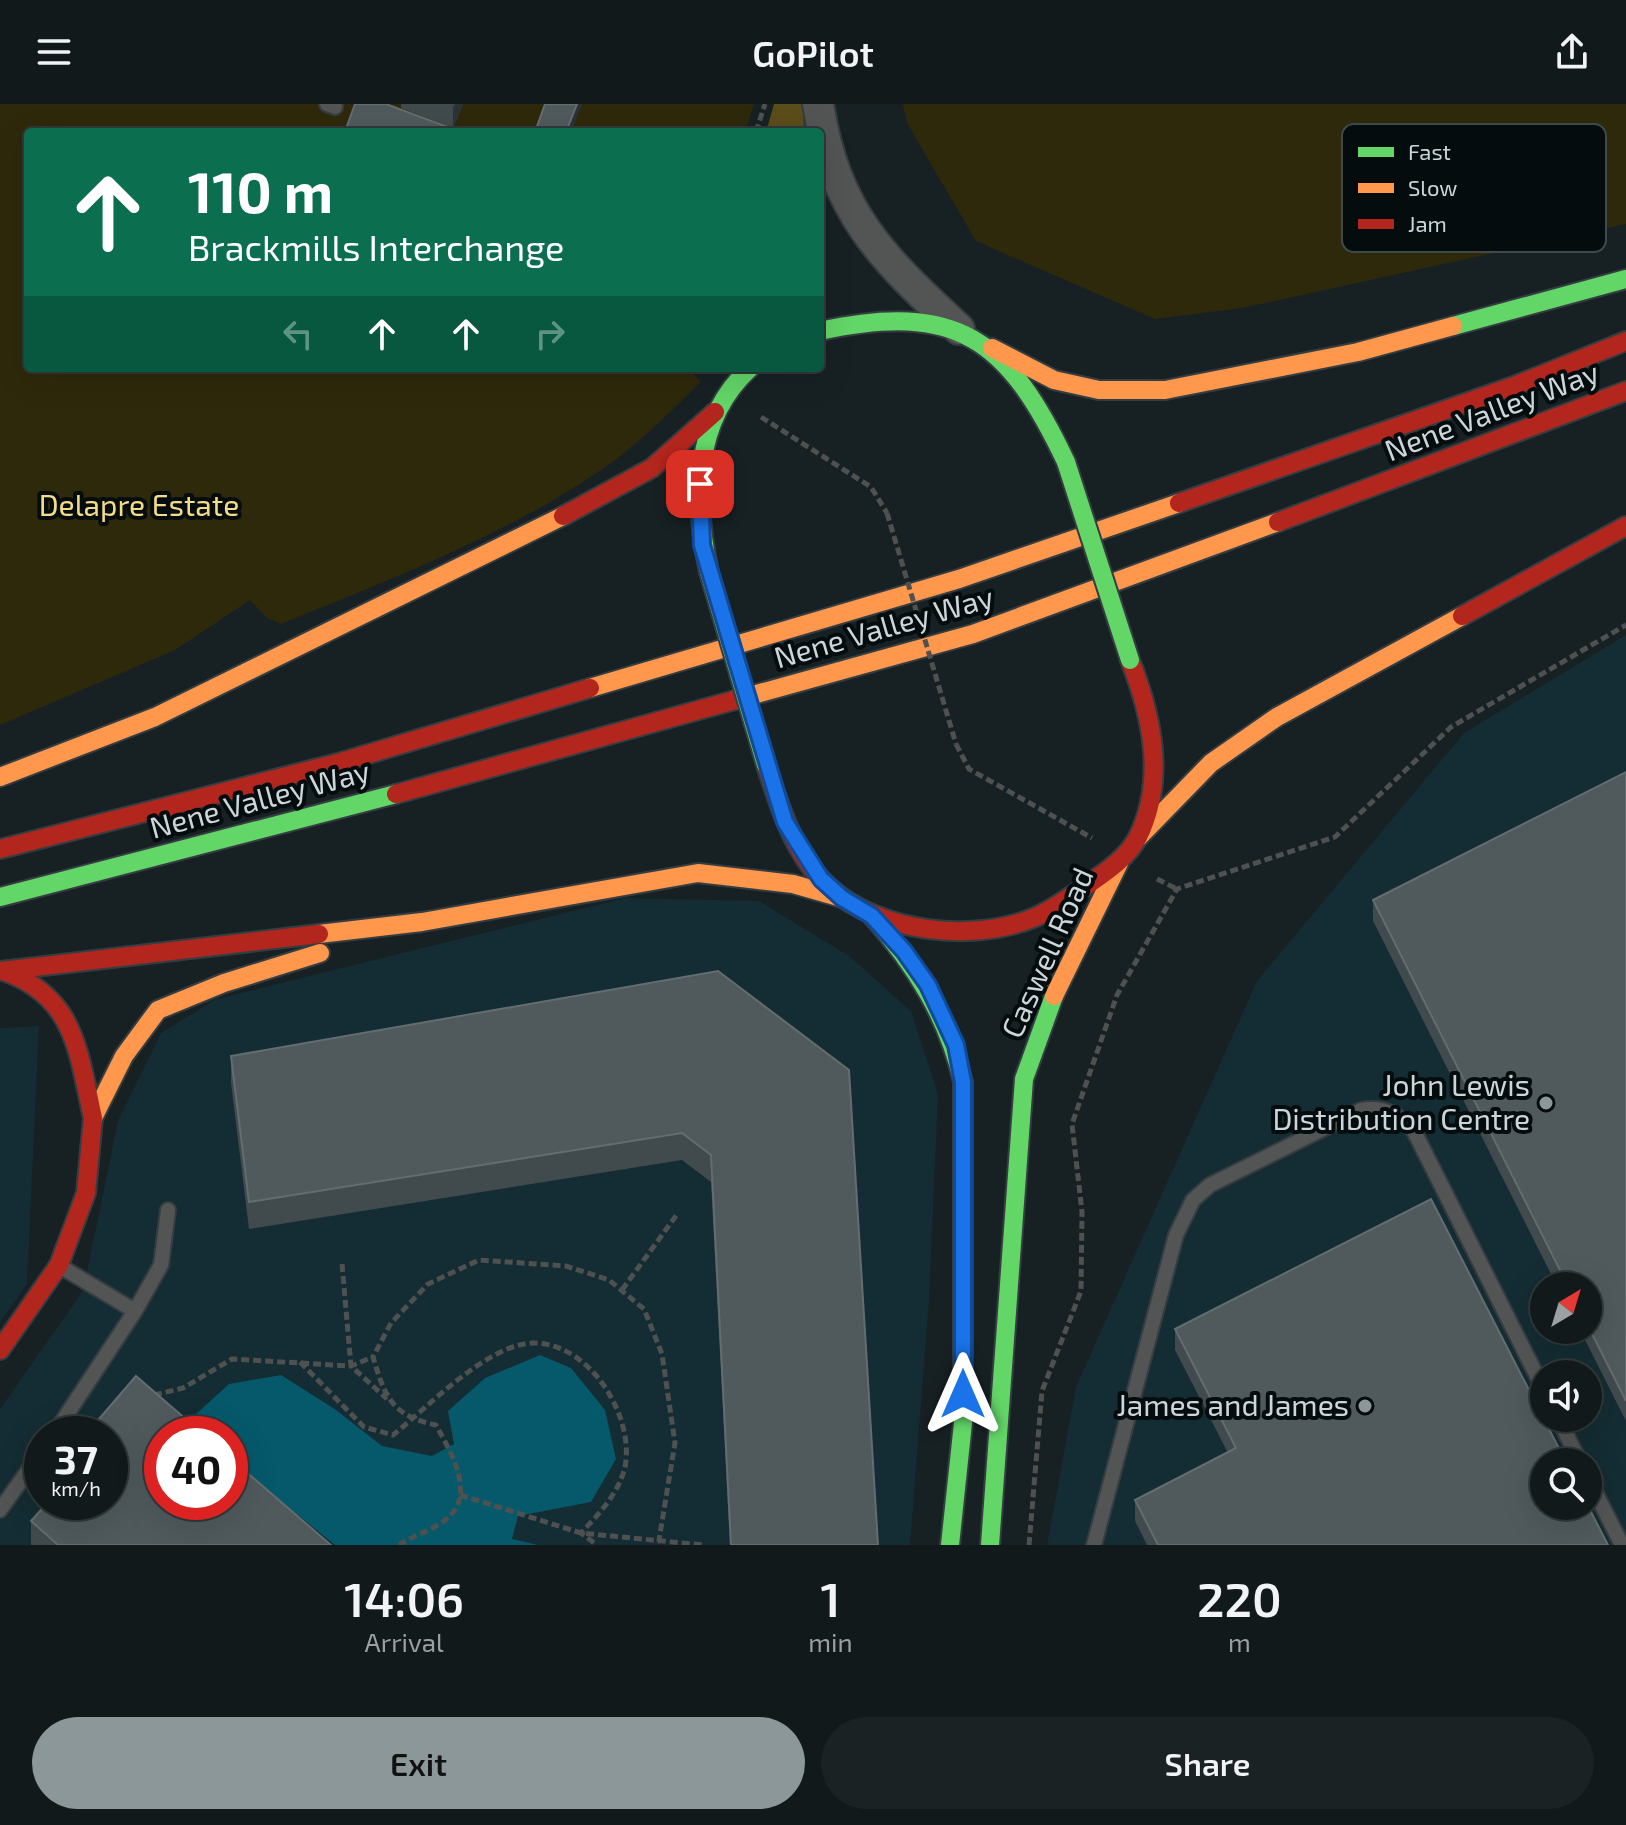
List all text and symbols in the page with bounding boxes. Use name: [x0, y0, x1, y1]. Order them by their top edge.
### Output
icon: menu: [32, 30, 76, 74]
icon: share: [1550, 30, 1594, 74]
text: GoPilot: [752, 31, 874, 74]
legend: [1342, 124, 1606, 252]
text: Fast: [1408, 138, 1451, 164]
text: 110 m: [188, 157, 333, 224]
icon: ahead: [56, 160, 160, 264]
text: Slow: [1408, 174, 1457, 200]
text: Jam: [1408, 210, 1447, 236]
text: Brackmills Interchange: [188, 225, 564, 268]
icon: left: [276, 312, 320, 356]
icon: ahead: [360, 312, 404, 356]
icon: ahead: [444, 312, 488, 356]
icon: right: [528, 312, 572, 356]
street label: Nene Valley Way: [1379, 353, 1604, 468]
pin: [666, 450, 734, 518]
icon: arrive: [678, 462, 722, 506]
park label: Delapre Estate: [39, 486, 239, 522]
street label: Nene Valley Way: [770, 578, 997, 675]
street label: Nene Valley Way: [145, 751, 374, 845]
street label: Caswell Road: [993, 862, 1100, 1043]
place label: John Lewis Distribution Centre: [1272, 1066, 1530, 1136]
marker: John Lewis Distribution Centre: [1537, 1094, 1555, 1112]
north arrow: [1530, 1272, 1602, 1344]
map controls: [1530, 1272, 1602, 1520]
position arrow: [921, 1352, 1005, 1436]
button: sound: [1530, 1360, 1602, 1432]
place label: James and James: [1117, 1386, 1349, 1422]
marker: James and James: [1356, 1397, 1374, 1415]
speed limit sign: 40: [144, 1416, 248, 1520]
text: 37: [54, 1434, 98, 1482]
button: search: [1530, 1448, 1602, 1520]
text: km/h: [51, 1476, 101, 1500]
text: 14:06: [344, 1569, 464, 1627]
text: 1: [820, 1569, 841, 1627]
text: 220: [1197, 1569, 1282, 1627]
text: Arrival: [365, 1626, 444, 1657]
text: min: [808, 1626, 853, 1657]
text: m: [1228, 1626, 1251, 1657]
button: Exit: [32, 1717, 805, 1809]
button: Share: [821, 1717, 1594, 1809]

